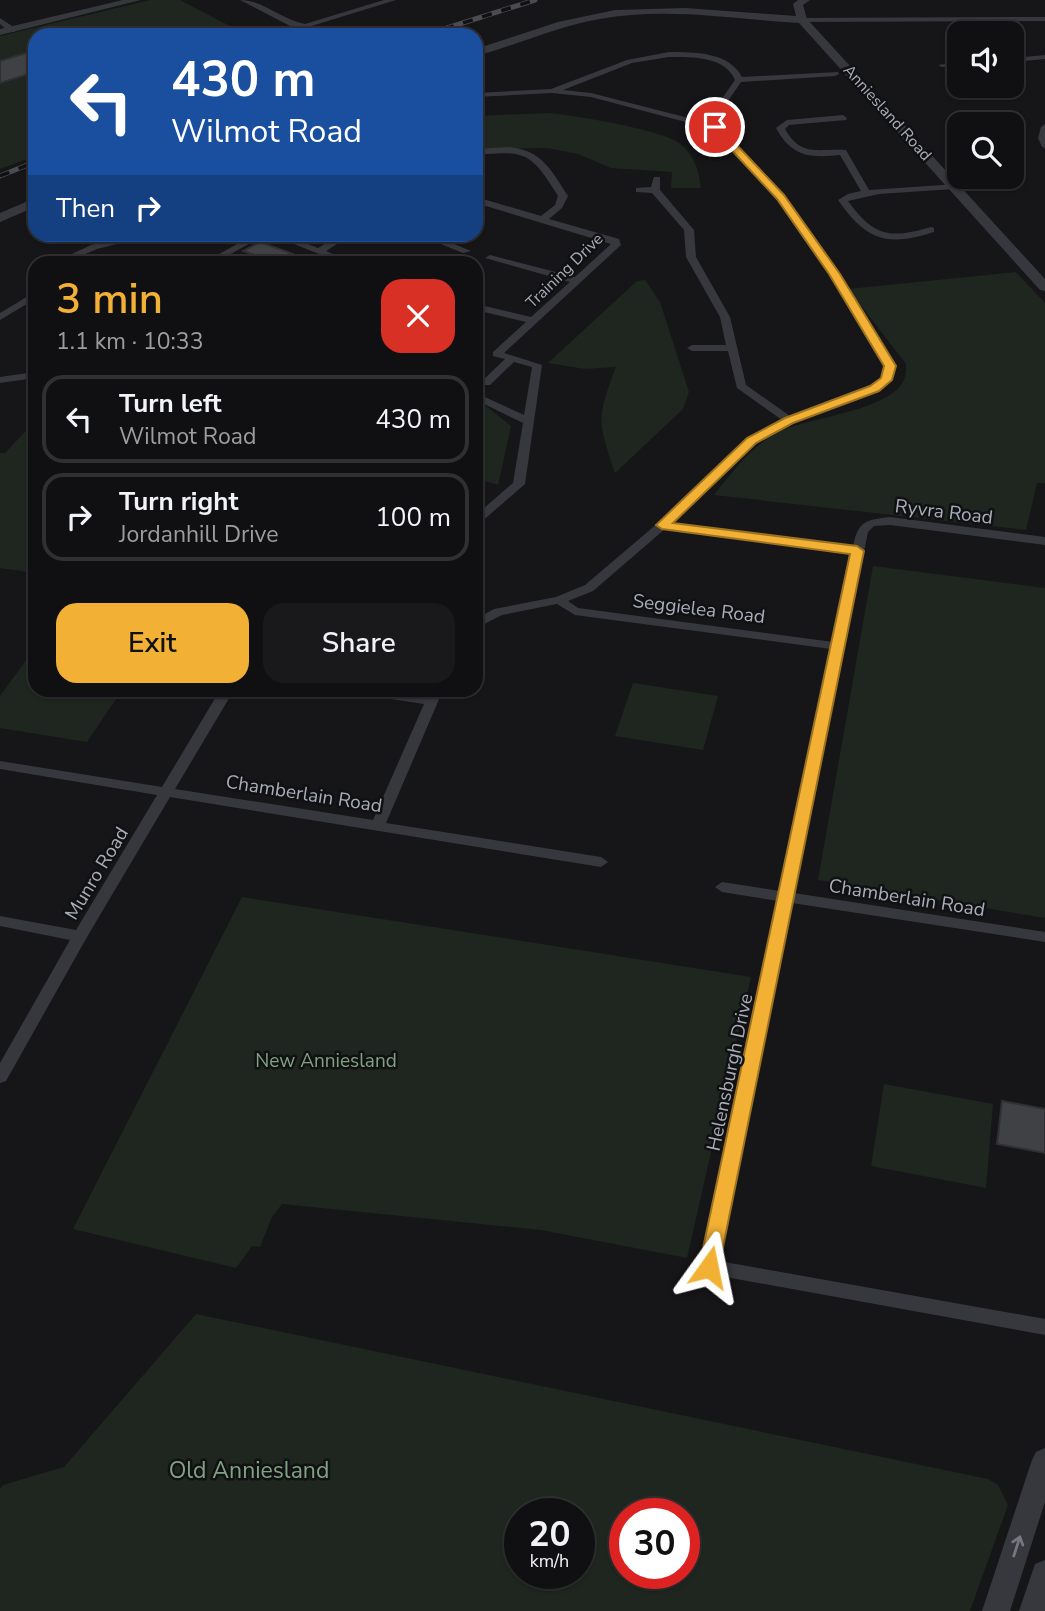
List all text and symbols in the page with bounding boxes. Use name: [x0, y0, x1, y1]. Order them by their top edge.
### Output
map controls: [947, 21, 1024, 189]
button: sound: [947, 21, 1024, 98]
text: 430 m: [171, 46, 315, 113]
icon: left: [56, 56, 147, 147]
street label: Anniesland Road: [838, 60, 936, 166]
pin: [685, 97, 745, 157]
icon: arrive: [696, 108, 734, 146]
text: Wilmot Road: [171, 110, 362, 153]
button: search: [947, 112, 1024, 189]
icon: right: [129, 189, 167, 227]
text: Then: [56, 191, 115, 226]
street label: Training Drive: [521, 228, 608, 313]
text: 3 min: [56, 271, 163, 328]
button: close: [381, 279, 455, 353]
text: 1.1 km · 10:33: [56, 326, 203, 357]
text: Turn left: [119, 386, 222, 421]
icon: left: [60, 400, 98, 438]
text: 430 m: [375, 402, 451, 437]
text: Wilmot Road: [119, 421, 256, 452]
text: Turn right: [119, 484, 238, 519]
street label: Ryvra Road: [893, 493, 994, 531]
icon: right: [60, 498, 98, 536]
text: 100 m: [375, 500, 451, 535]
text: Jordanhill Drive: [119, 519, 278, 550]
street label: Seggielea Road: [631, 588, 767, 630]
button: Exit: [56, 603, 249, 683]
button: Share: [263, 603, 455, 683]
street label: Chamberlain Road: [224, 769, 384, 819]
street label: Munro Road: [59, 822, 135, 925]
street label: Chamberlain Road: [827, 873, 987, 923]
street label: Helensburgh Drive: [701, 991, 759, 1153]
park label: New Anniesland: [255, 1048, 397, 1074]
position arrow: [672, 1230, 746, 1304]
park label: Old Anniesland: [169, 1455, 329, 1486]
speed limit sign: 30: [609, 1498, 700, 1589]
text: 20: [528, 1511, 571, 1558]
one-way arrow: [1011, 1535, 1024, 1557]
text: km/h: [530, 1549, 569, 1573]

